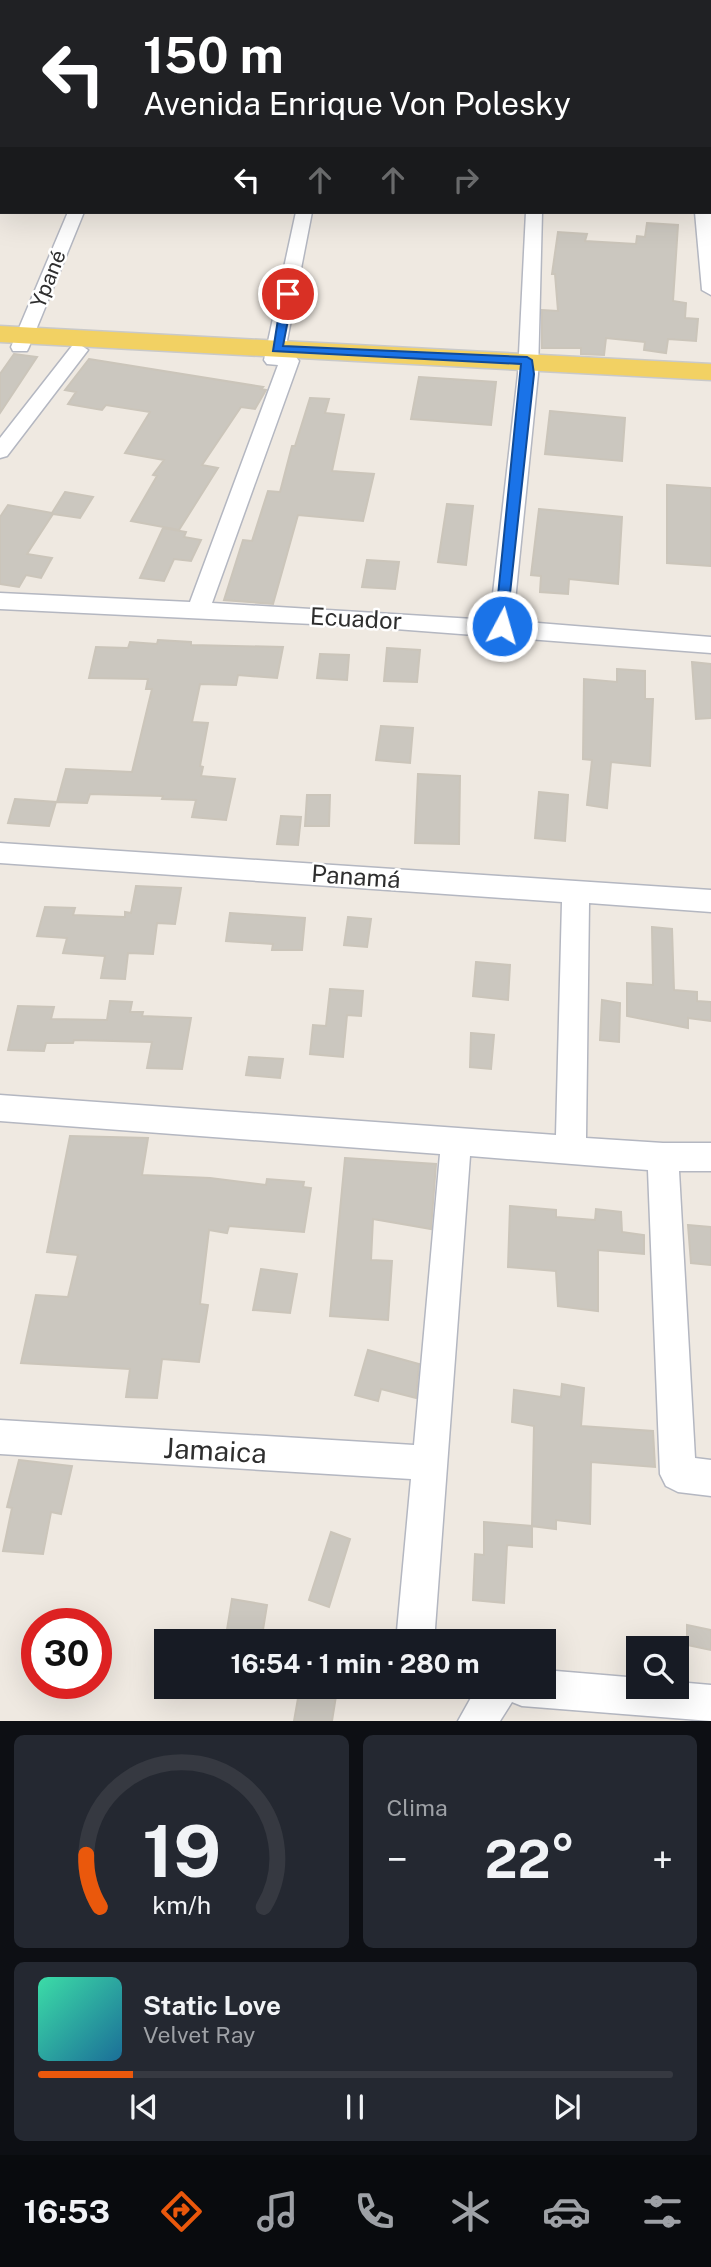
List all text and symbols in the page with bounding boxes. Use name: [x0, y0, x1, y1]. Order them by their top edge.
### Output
text: 150 m: [143, 26, 284, 84]
icon: left: [28, 28, 119, 119]
text: Avenida Enrique Von Polesky: [143, 85, 571, 122]
icon: left: [228, 161, 266, 199]
icon: ahead: [301, 161, 339, 199]
icon: ahead: [374, 161, 412, 199]
icon: right: [447, 161, 485, 199]
street label: Ypané: [25, 246, 71, 312]
pin: [258, 264, 318, 324]
icon: arrive: [269, 275, 307, 313]
position arrow: [465, 589, 539, 663]
street label: Ecuador: [309, 602, 403, 634]
street label: Panamá: [310, 859, 402, 893]
street label: Jamaica: [162, 1431, 268, 1469]
speed limit sign: 30: [21, 1608, 112, 1699]
map controls: [626, 1636, 689, 1699]
button: search: [626, 1636, 689, 1699]
text: 16:54 · 1 min · 280 m: [230, 1648, 480, 1679]
text: Clima: [387, 1794, 448, 1821]
text: 19: [142, 1809, 221, 1894]
text: 22°: [484, 1829, 575, 1890]
text: −: [387, 1837, 408, 1882]
text: +: [652, 1837, 673, 1882]
text: km/h: [152, 1890, 211, 1920]
text: Static Love: [143, 1990, 281, 2021]
text: Velvet Ray: [143, 2021, 255, 2048]
icon: previous: [125, 2088, 163, 2126]
icon: pause: [336, 2088, 374, 2126]
icon: next: [548, 2088, 586, 2126]
icon: directions: [157, 2187, 206, 2236]
icon: music: [253, 2187, 302, 2236]
icon: phone: [350, 2187, 399, 2236]
icon: climate: [446, 2187, 495, 2236]
icon: car: [542, 2187, 591, 2236]
icon: filters: [638, 2187, 687, 2236]
text: 16:53: [24, 2193, 110, 2230]

